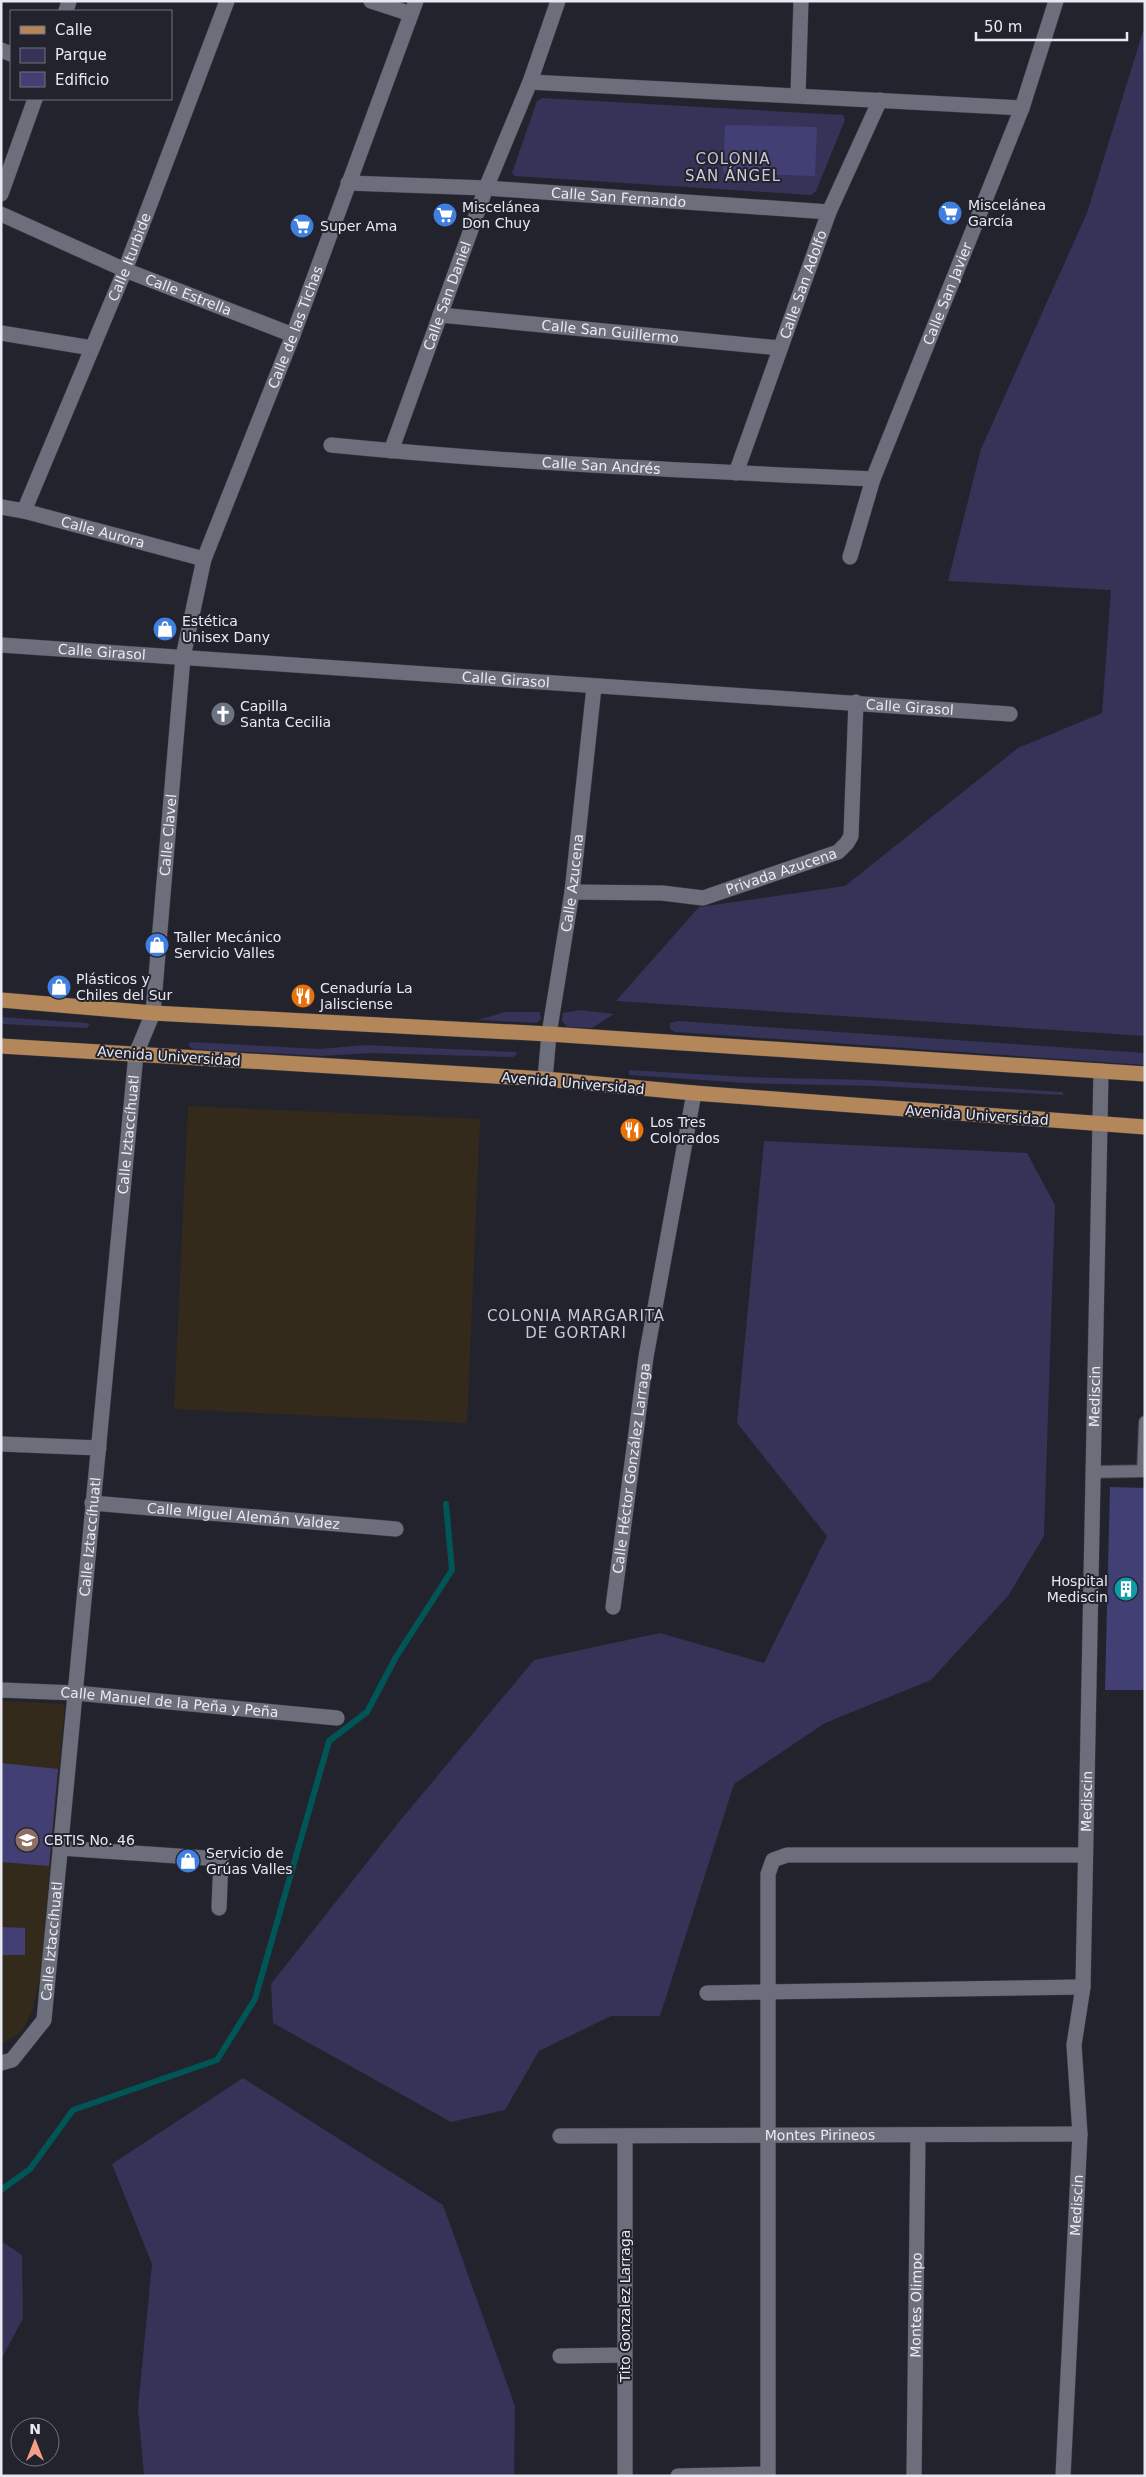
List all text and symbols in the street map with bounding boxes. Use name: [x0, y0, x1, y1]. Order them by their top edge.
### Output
legend: [10, 10, 172, 100]
scale bar: [976, 10, 1127, 42]
text: 50 m: [984, 18, 1022, 36]
text: Calle: [55, 21, 92, 39]
text: Parque: [55, 46, 107, 64]
text: Edificio: [55, 71, 109, 89]
district label: COLONIA SAN ÁNGEL: [685, 150, 781, 185]
street label: Calle San Fernando: [551, 185, 687, 210]
place label: Miscelánea García: [968, 197, 1046, 229]
place label: Miscelánea Don Chuy: [462, 199, 540, 231]
supermarket icon: Miscelánea García: [937, 200, 963, 226]
supermarket icon: Miscelánea Don Chuy: [432, 202, 458, 228]
street label: Calle Iturbide: [105, 211, 154, 304]
supermarket icon: Super Ama: [289, 213, 315, 239]
place label: Super Ama: [320, 218, 397, 234]
street label: Calle San Adolfo: [776, 228, 830, 341]
street label: Calle San Daniel: [420, 239, 474, 352]
street label: Calle San Javier: [920, 240, 975, 347]
street label: Calle de las Tichas: [265, 264, 326, 391]
street label: Calle Estrella: [143, 271, 234, 318]
street label: Calle San Guillermo: [541, 317, 680, 346]
street label: Calle San Andrés: [541, 454, 661, 477]
street label: Calle Aurora: [59, 513, 147, 551]
place label: Estética Unisex Dany: [182, 613, 270, 645]
shop icon: Estética Unisex Dany: [152, 616, 178, 642]
street label: Calle Girasol: [57, 641, 146, 663]
street label: Calle Girasol: [461, 669, 550, 691]
street label: Calle Girasol: [865, 696, 954, 718]
place label: Capilla Santa Cecilia: [240, 698, 331, 730]
church icon: Capilla Santa Cecilia: [210, 701, 236, 727]
street label: Calle Clavel: [157, 793, 179, 877]
street label: Calle Azucena: [558, 833, 586, 933]
street label: Privada Azucena: [724, 845, 839, 898]
place label: Taller Mecánico Servicio Valles: [173, 929, 281, 961]
shop icon: Taller Mecánico Servicio Valles: [144, 932, 170, 958]
place label: Plásticos y Chiles del Sur: [76, 971, 172, 1003]
shop icon: Plásticos y Chiles del Sur: [46, 974, 72, 1000]
place label: Cenaduría La Jalisciense: [319, 980, 413, 1012]
restaurant icon: Cenaduría La Jalisciense: [290, 983, 316, 1009]
street label: Avenida Universidad: [97, 1043, 241, 1069]
street label: Avenida Universidad: [501, 1069, 645, 1097]
street label: Calle Iztaccíhuatl: [115, 1074, 142, 1195]
street label: Avenida Universidad: [905, 1102, 1049, 1128]
place label: Los Tres Colorados: [650, 1114, 720, 1146]
restaurant icon: Los Tres Colorados: [619, 1117, 645, 1143]
district label: COLONIA MARGARITA DE GORTARI: [487, 1307, 665, 1342]
street label: Calle Héctor González Larraga: [609, 1362, 653, 1575]
street label: Mediscin: [1086, 1366, 1103, 1427]
street label: Calle Iztaccíhuatl: [76, 1476, 104, 1597]
street label: Calle Miguel Alemán Valdez: [146, 1500, 341, 1532]
place label: Hospital Mediscin: [1047, 1573, 1108, 1605]
building icon: Hospital Mediscin: [1113, 1576, 1139, 1602]
street label: Calle Manuel de la Peña y Peña: [60, 1684, 279, 1720]
street label: Mediscin: [1078, 1771, 1095, 1832]
school or university icon: CBTIS No. 46: [14, 1827, 40, 1853]
place label: CBTIS No. 46: [44, 1832, 135, 1848]
place label: Servicio de Grúas Valles: [206, 1845, 293, 1877]
shop icon: Servicio de Grúas Valles: [175, 1848, 201, 1874]
street label: Calle Iztaccíhuatl: [38, 1881, 65, 2001]
street label: Montes Pirineos: [765, 2127, 875, 2143]
street label: Mediscin: [1067, 2174, 1086, 2236]
street label: Tito Gonzalez Larraga: [617, 2230, 633, 2383]
street label: Montes Olimpo: [907, 2252, 925, 2358]
north arrow: [10, 2417, 60, 2467]
text: N: [29, 2421, 41, 2437]

